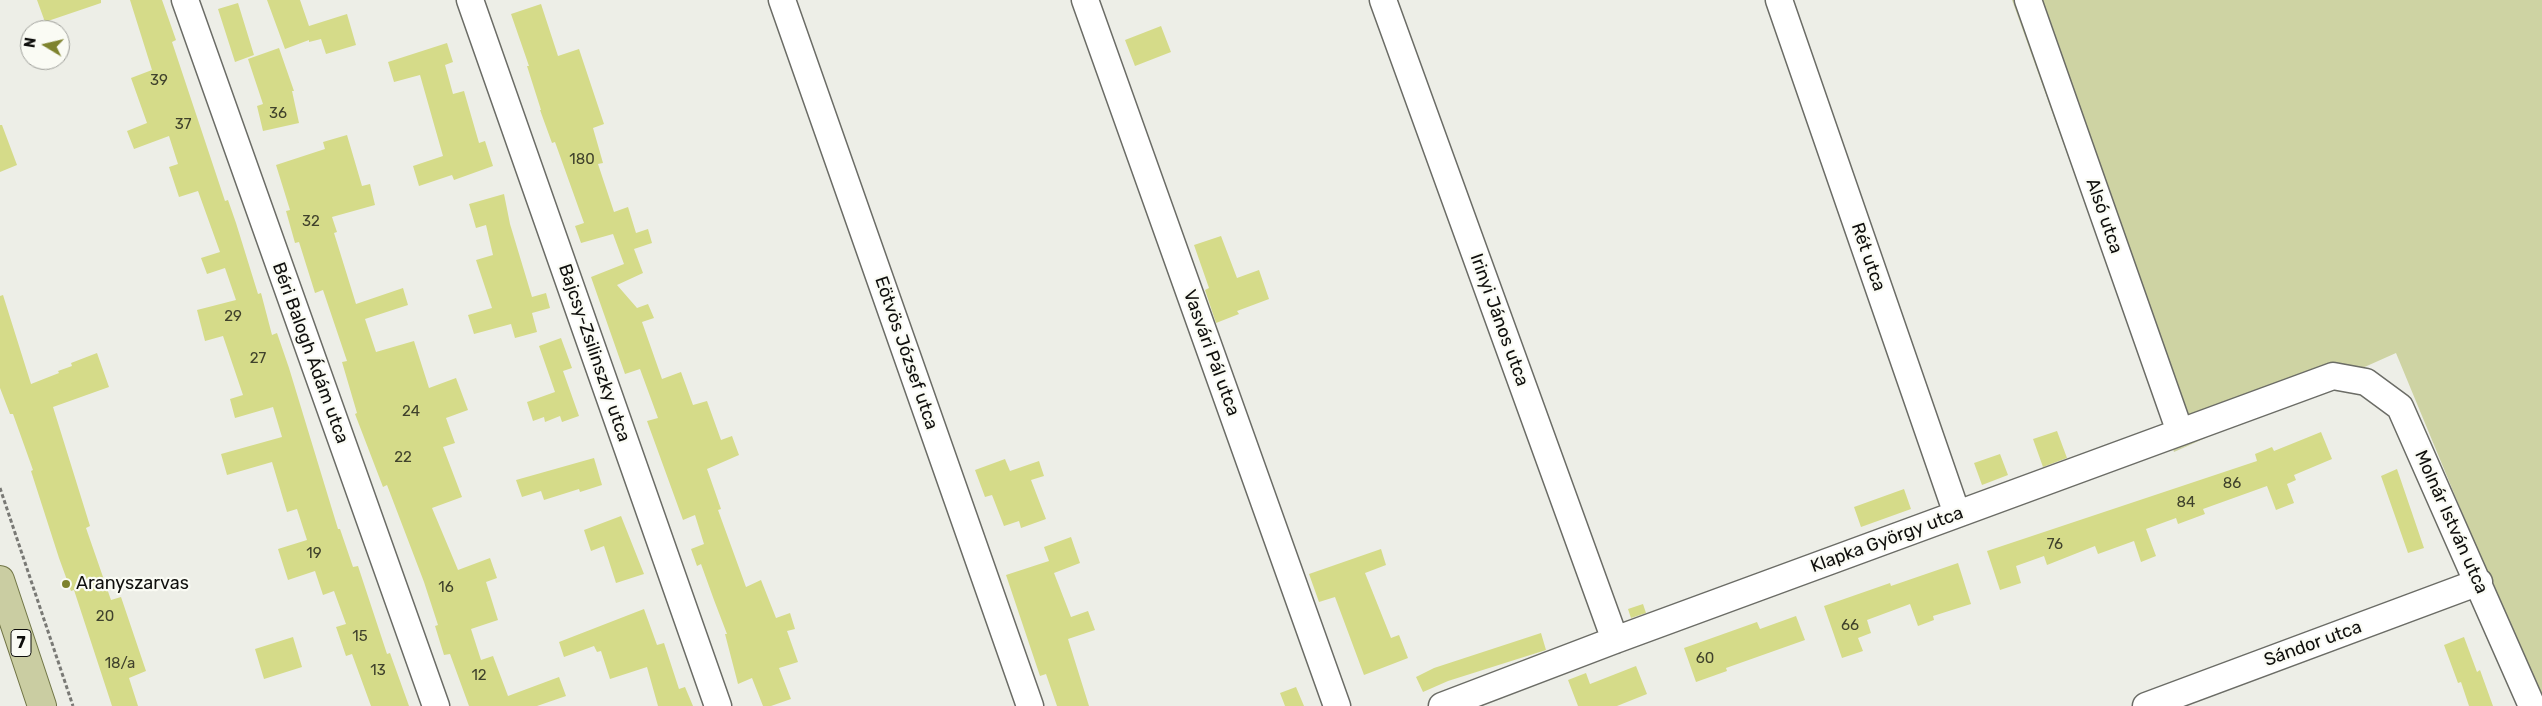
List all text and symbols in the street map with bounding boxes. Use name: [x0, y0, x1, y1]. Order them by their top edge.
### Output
north arrow: [20, 20, 70, 70]
text: N: [21, 36, 40, 49]
house number: 39: [150, 72, 168, 90]
house number: 36: [269, 105, 287, 123]
house number: 37: [175, 116, 191, 134]
house number: 180: [569, 151, 595, 169]
street label: Alsó utca: [2081, 176, 2127, 256]
house number: 32: [302, 213, 320, 231]
street label: Rét utca: [1846, 220, 1890, 294]
street label: Irinyi János utca: [1465, 251, 1533, 389]
street label: Béri Balogh Ádám utca: [267, 259, 353, 447]
street label: Bajcsy-Zsilinszky utca: [553, 261, 635, 445]
street label: Eötvös József utca: [870, 274, 942, 432]
street label: Vasvári Pál utca: [1178, 287, 1244, 419]
house number: 29: [224, 308, 242, 326]
house number: 27: [250, 350, 266, 368]
house number: 24: [402, 403, 420, 421]
street label: Molnár István utca: [2410, 447, 2492, 597]
house number: 22: [394, 449, 412, 467]
house number: 86: [2223, 475, 2241, 493]
house number: 84: [2177, 494, 2195, 512]
street label: Klapka György utca: [1808, 502, 1966, 578]
house number: 76: [2047, 536, 2063, 554]
house number: 19: [306, 545, 322, 563]
place label: Aranyszarvas: [76, 573, 189, 595]
marker: Aranyszarvas: [60, 578, 72, 590]
house number: 16: [438, 579, 454, 597]
house number: 20: [96, 608, 114, 626]
street label: Sándor utca: [2261, 616, 2365, 672]
house number: 66: [1841, 617, 1859, 635]
house number: 15: [352, 628, 368, 646]
road number: 7: [11, 630, 31, 656]
house number: 60: [1696, 650, 1714, 668]
house number: 18/a: [105, 655, 135, 673]
house number: 13: [370, 662, 386, 680]
house number: 12: [471, 667, 487, 685]

